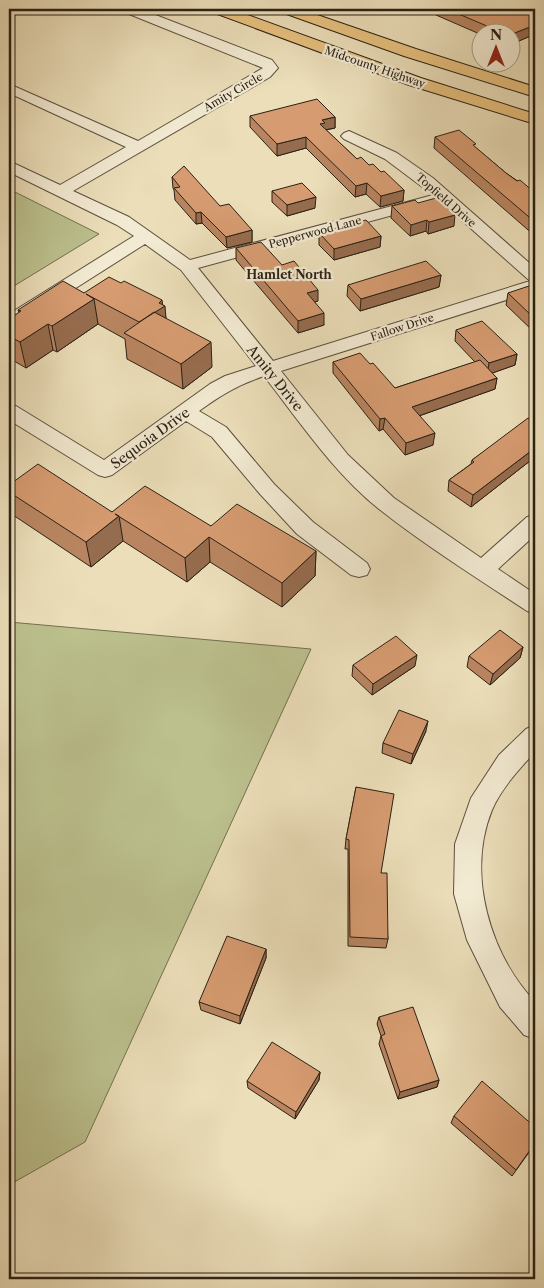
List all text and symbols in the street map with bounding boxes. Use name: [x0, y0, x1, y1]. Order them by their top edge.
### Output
north arrow: [472, 22, 522, 72]
text: N: [490, 26, 502, 44]
street label: Midcounty Highway: [323, 43, 428, 91]
street label: Amity Circle: [200, 69, 265, 115]
street label: Topfield Drive: [413, 170, 479, 230]
street label: Pepperwood Lane: [267, 213, 363, 251]
district label: Hamlet North: [246, 267, 333, 282]
street label: Fallow Drive: [369, 310, 435, 344]
street label: Amity Drive: [242, 340, 307, 415]
street label: Sequoia Drive: [107, 403, 193, 473]

